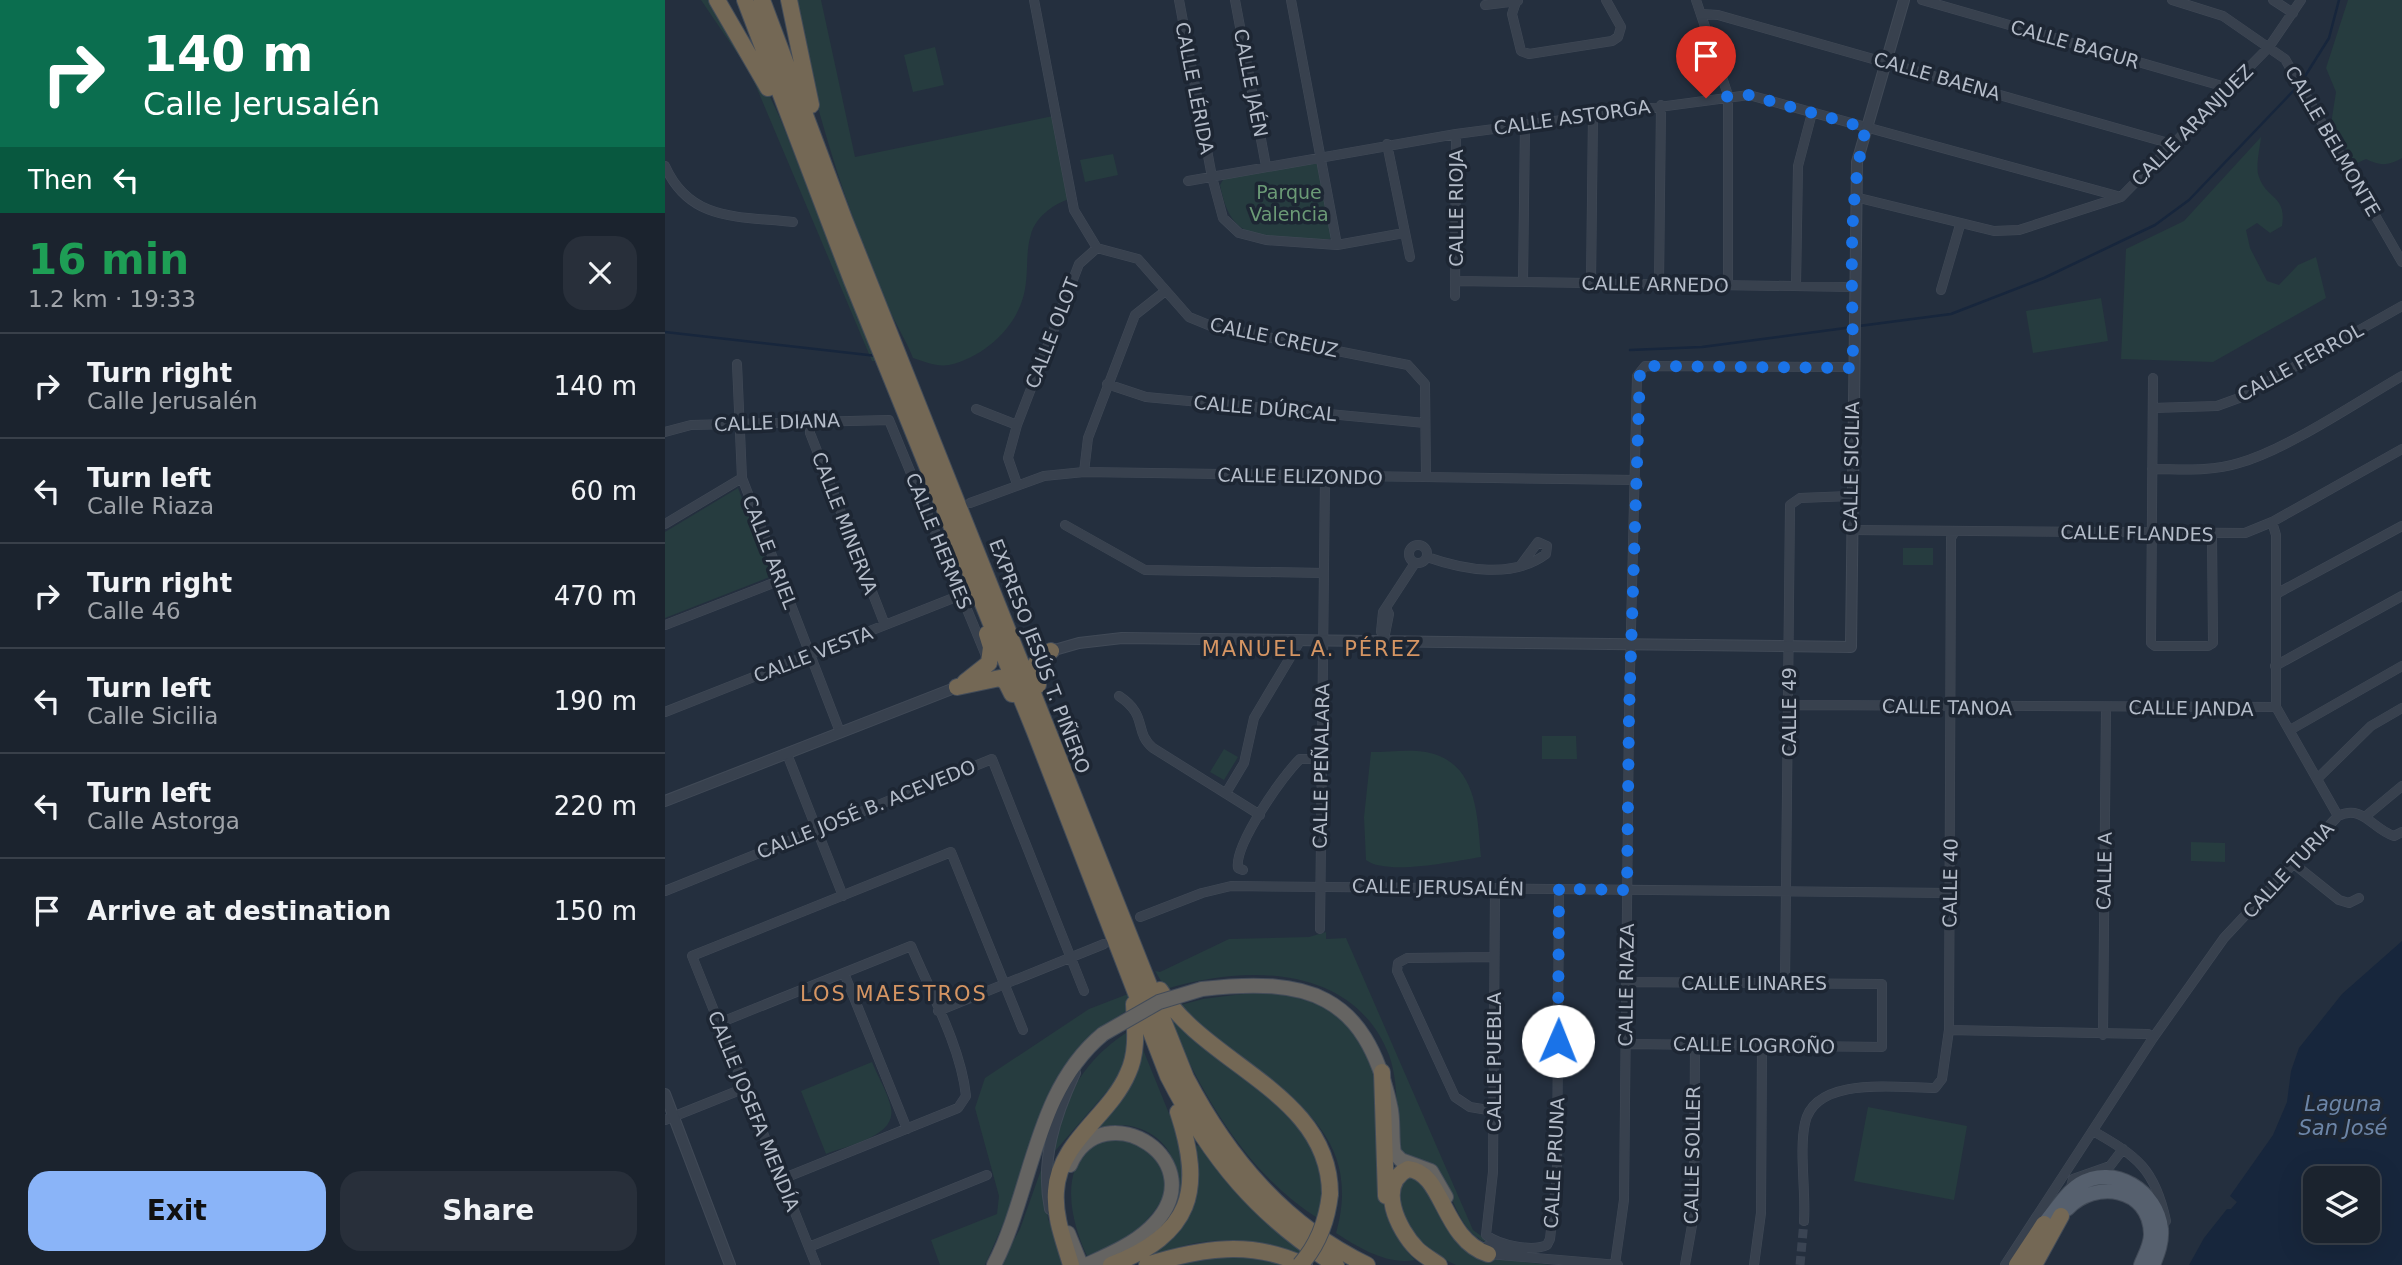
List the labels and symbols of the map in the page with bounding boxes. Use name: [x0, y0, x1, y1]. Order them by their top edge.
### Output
street label: CALLE BAGUR: [2008, 15, 2142, 73]
street label: CALLE LÉRIDA: [1171, 20, 1219, 156]
pin: [1676, 26, 1736, 98]
street label: CALLE JAÉN: [1230, 27, 1272, 139]
street label: CALLE BAENA: [1871, 47, 2003, 105]
street label: CALLE ARANJUEZ: [2127, 60, 2257, 190]
street label: CALLE BELMONTE: [2281, 62, 2385, 220]
street label: CALLE ASTORGA: [1492, 95, 1652, 139]
street label: CALLE RIOJA: [1445, 149, 1467, 267]
park label: Parque Valencia: [1249, 181, 1329, 225]
street label: CALLE ARNEDO: [1581, 272, 1729, 296]
street label: CALLE OLOT: [1021, 274, 1083, 392]
street label: CALLE CREUZ: [1208, 313, 1340, 361]
street label: CALLE FERROL: [2233, 318, 2367, 406]
street label: CALLE DÚRCAL: [1193, 390, 1338, 425]
street label: CALLE SICILIA: [1839, 401, 1863, 533]
street label: CALLE DIANA: [714, 409, 840, 435]
street label: CALLE MINERVA: [808, 449, 882, 597]
street label: CALLE ELIZONDO: [1217, 464, 1383, 488]
street label: CALLE HERMES: [902, 469, 976, 613]
street label: CALLE ARIEL: [738, 492, 802, 612]
street label: CALLE FLANDES: [2060, 521, 2214, 545]
street label: EXPRESO JESÚS T. PIÑERO: [985, 535, 1096, 776]
street label: CALLE VESTA: [750, 621, 876, 687]
district label: MANUEL A. PÉREZ: [1202, 636, 1422, 661]
street label: CALLE 49: [1778, 667, 1800, 757]
street label: CALLE PEÑALARA: [1309, 683, 1333, 849]
street label: CALLE TANOA: [1882, 695, 2012, 719]
street label: CALLE JANDA: [2128, 696, 2254, 720]
street label: CALLE JOSÉ B. ACEVEDO: [754, 755, 978, 863]
street label: CALLE TURIA: [2238, 818, 2338, 922]
street label: CALLE A: [2092, 832, 2116, 910]
street label: CALLE 40: [1938, 838, 1962, 928]
street label: CALLE JERUSALÉN: [1352, 874, 1524, 900]
street label: CALLE RIAZA: [1614, 923, 1638, 1047]
street label: CALLE LINARES: [1681, 972, 1827, 994]
district label: LOS MAESTROS: [800, 982, 988, 1006]
street label: CALLE PUEBLA: [1483, 992, 1505, 1132]
position arrow: [1521, 1004, 1595, 1078]
street label: CALLE JOSEFA MENDÍA: [704, 1008, 804, 1214]
street label: CALLE LOGROÑO: [1673, 1033, 1835, 1057]
street label: CALLE SOLLER: [1680, 1085, 1704, 1225]
water label: Laguna San José: [2298, 1092, 2388, 1140]
street label: CALLE PRUNA: [1540, 1097, 1568, 1229]

